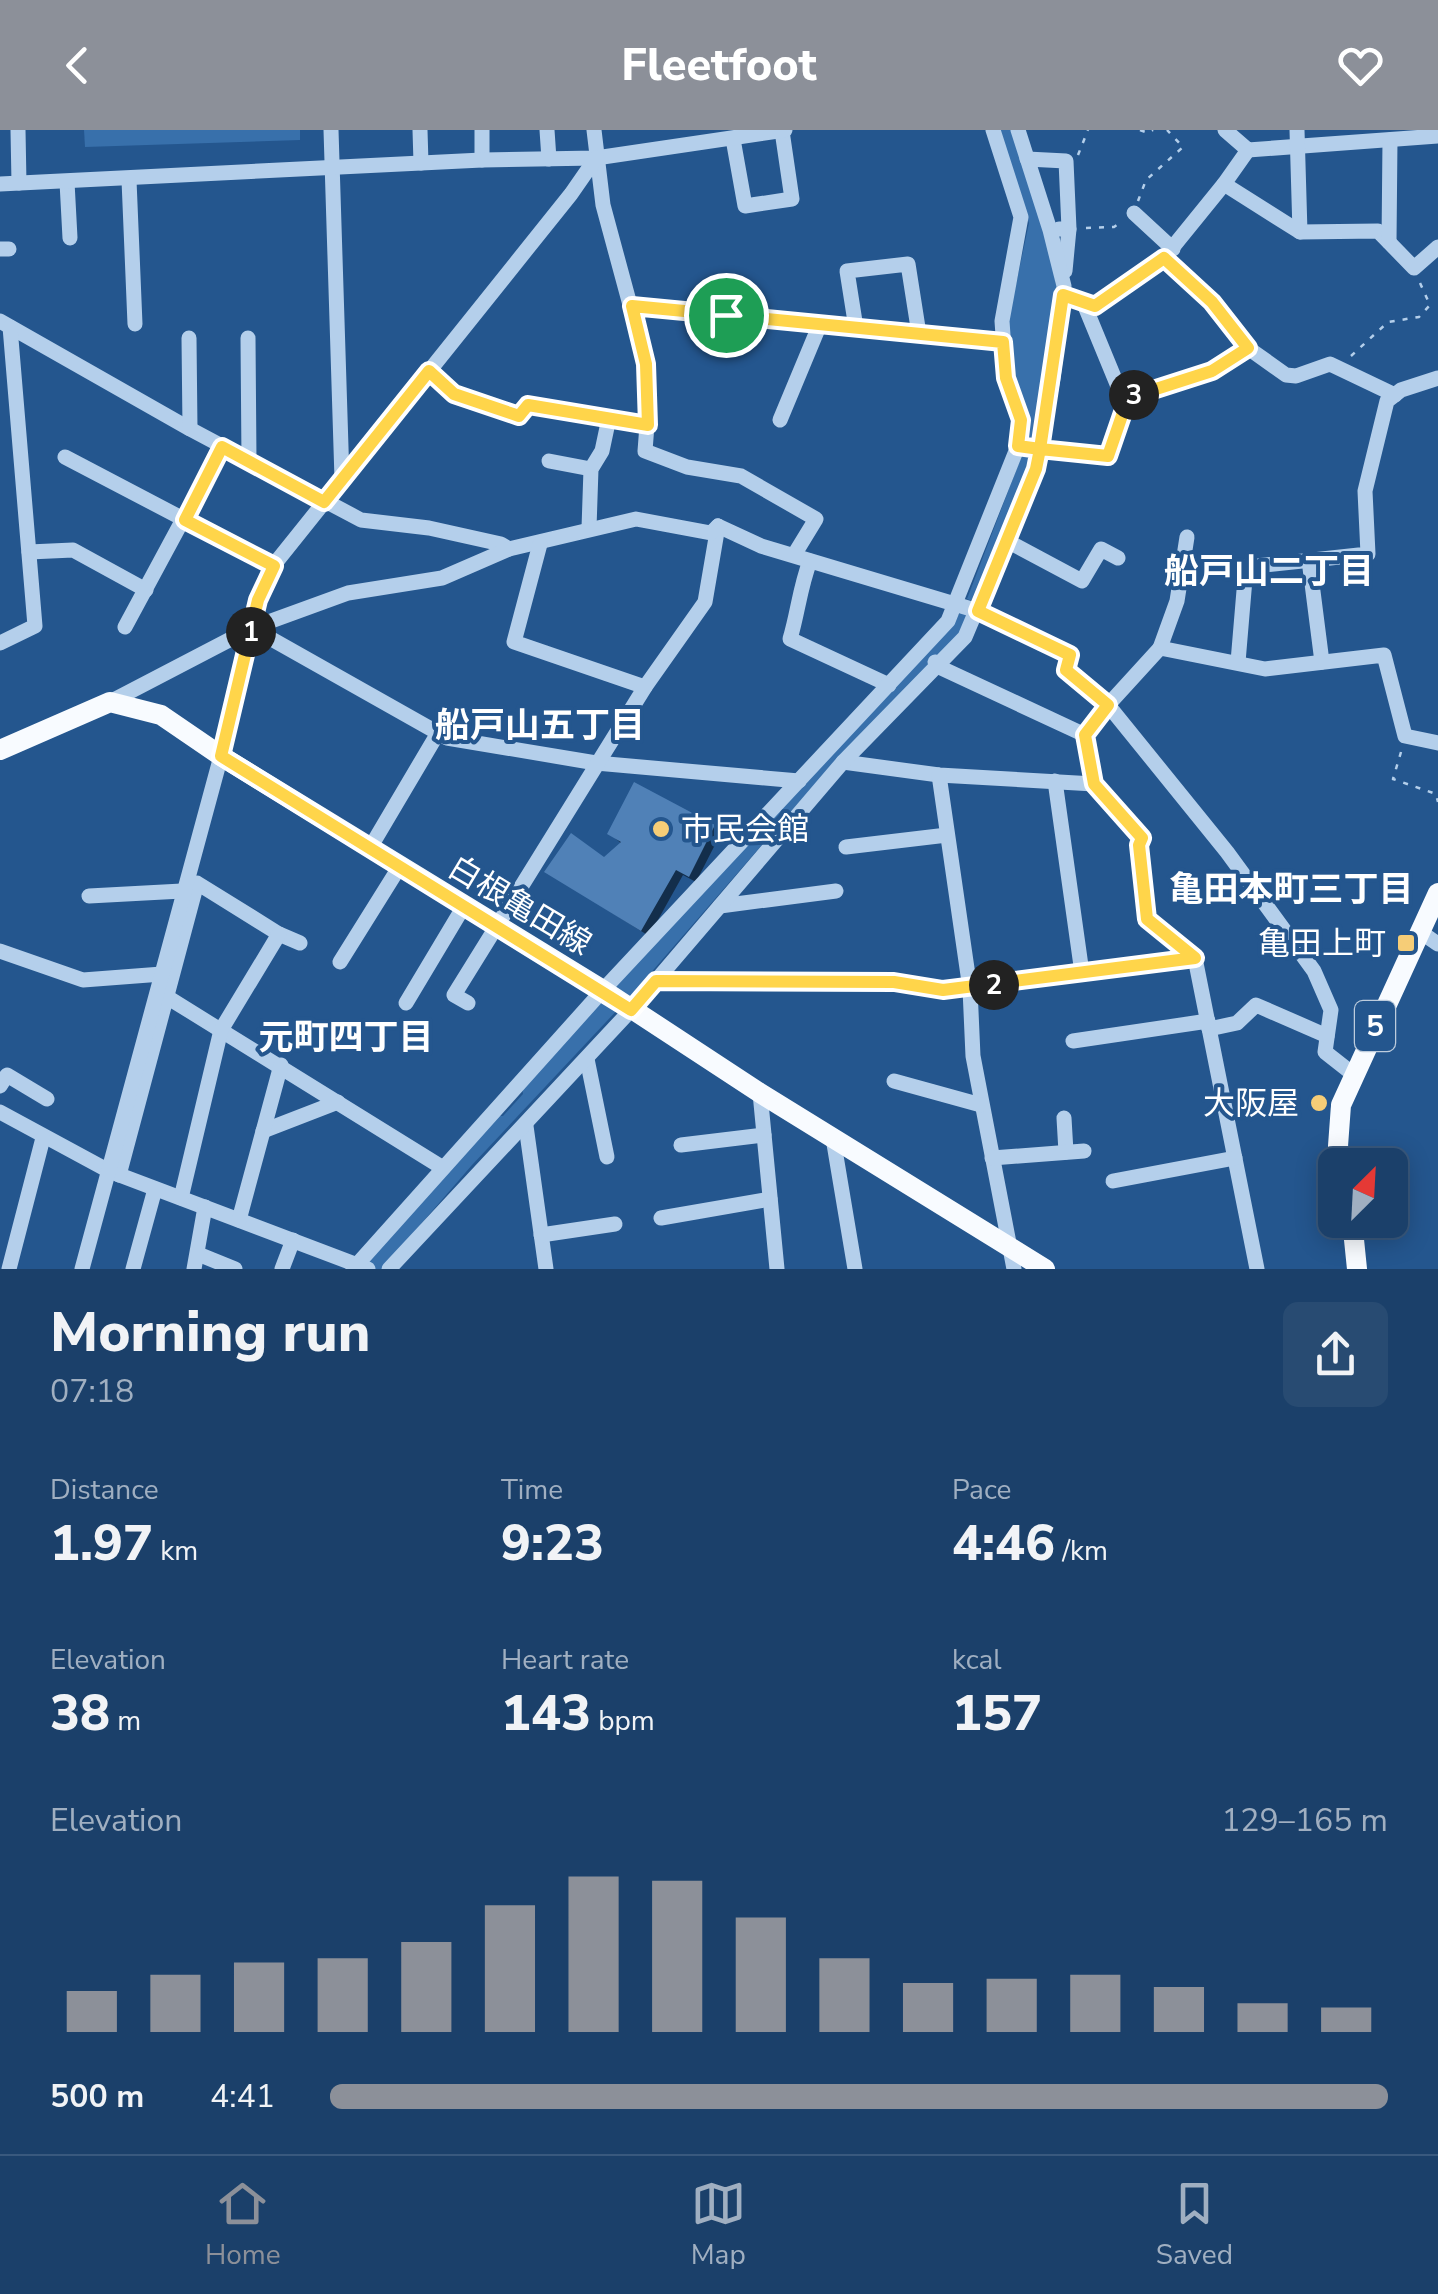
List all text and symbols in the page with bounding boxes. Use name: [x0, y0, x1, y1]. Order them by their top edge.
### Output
text: Fleetfoot: [621, 35, 817, 96]
icon: back: [50, 38, 105, 93]
icon: heart: [1333, 38, 1388, 93]
pin: [684, 273, 769, 358]
icon: arrive: [699, 288, 754, 343]
pin: 3: [1109, 370, 1159, 420]
text: 3: [1126, 376, 1142, 414]
district label: 船戸山二丁目: [1164, 548, 1374, 595]
pin: 1: [226, 607, 276, 657]
text: 1: [243, 613, 259, 651]
district label: 船戸山五丁目: [435, 702, 645, 749]
place label: 市民会館: [681, 808, 809, 851]
marker: 市民会館: [650, 818, 672, 840]
street label: 白根亀田線: [440, 846, 599, 965]
district label: 亀田本町三丁目: [1168, 866, 1414, 913]
place label: 亀田上町: [1258, 922, 1386, 965]
marker: 亀田上町: [1395, 932, 1417, 954]
pin: 2: [969, 960, 1019, 1010]
text: 2: [986, 966, 1002, 1004]
road number: 5: [1355, 1001, 1395, 1051]
district label: 元町四丁目: [258, 1014, 434, 1061]
place label: 大阪屋: [1203, 1082, 1299, 1125]
marker: 大阪屋: [1308, 1092, 1330, 1114]
north arrow: [1318, 1148, 1408, 1238]
map controls: [1318, 1148, 1408, 1238]
text: Morning run: [50, 1295, 370, 1370]
button: share: [1283, 1302, 1388, 1407]
text: 07:18: [50, 1370, 134, 1413]
text: Distance: [50, 1471, 159, 1509]
text: Time: [501, 1471, 563, 1509]
text: Pace: [952, 1471, 1011, 1509]
text: 1.97: [50, 1509, 153, 1578]
text: 9:23: [501, 1509, 604, 1578]
text: 4:46: [952, 1509, 1055, 1578]
text: km: [153, 1532, 198, 1570]
text: /km: [1055, 1532, 1108, 1570]
text: Elevation: [50, 1641, 166, 1679]
text: Heart rate: [501, 1641, 629, 1679]
text: kcal: [952, 1641, 1002, 1679]
text: 38: [50, 1679, 110, 1748]
text: 143: [501, 1679, 591, 1748]
text: 157: [952, 1679, 1042, 1748]
text: m: [110, 1702, 141, 1740]
text: bpm: [591, 1702, 655, 1740]
text: Elevation: [50, 1799, 183, 1842]
text: 129–165 m: [1221, 1799, 1388, 1842]
text: 500 m: [50, 2075, 144, 2118]
text: 4:41: [210, 2075, 275, 2118]
tab: Home: [205, 2176, 281, 2274]
tab: Map: [691, 2176, 746, 2274]
tab: Saved: [1156, 2176, 1233, 2274]

